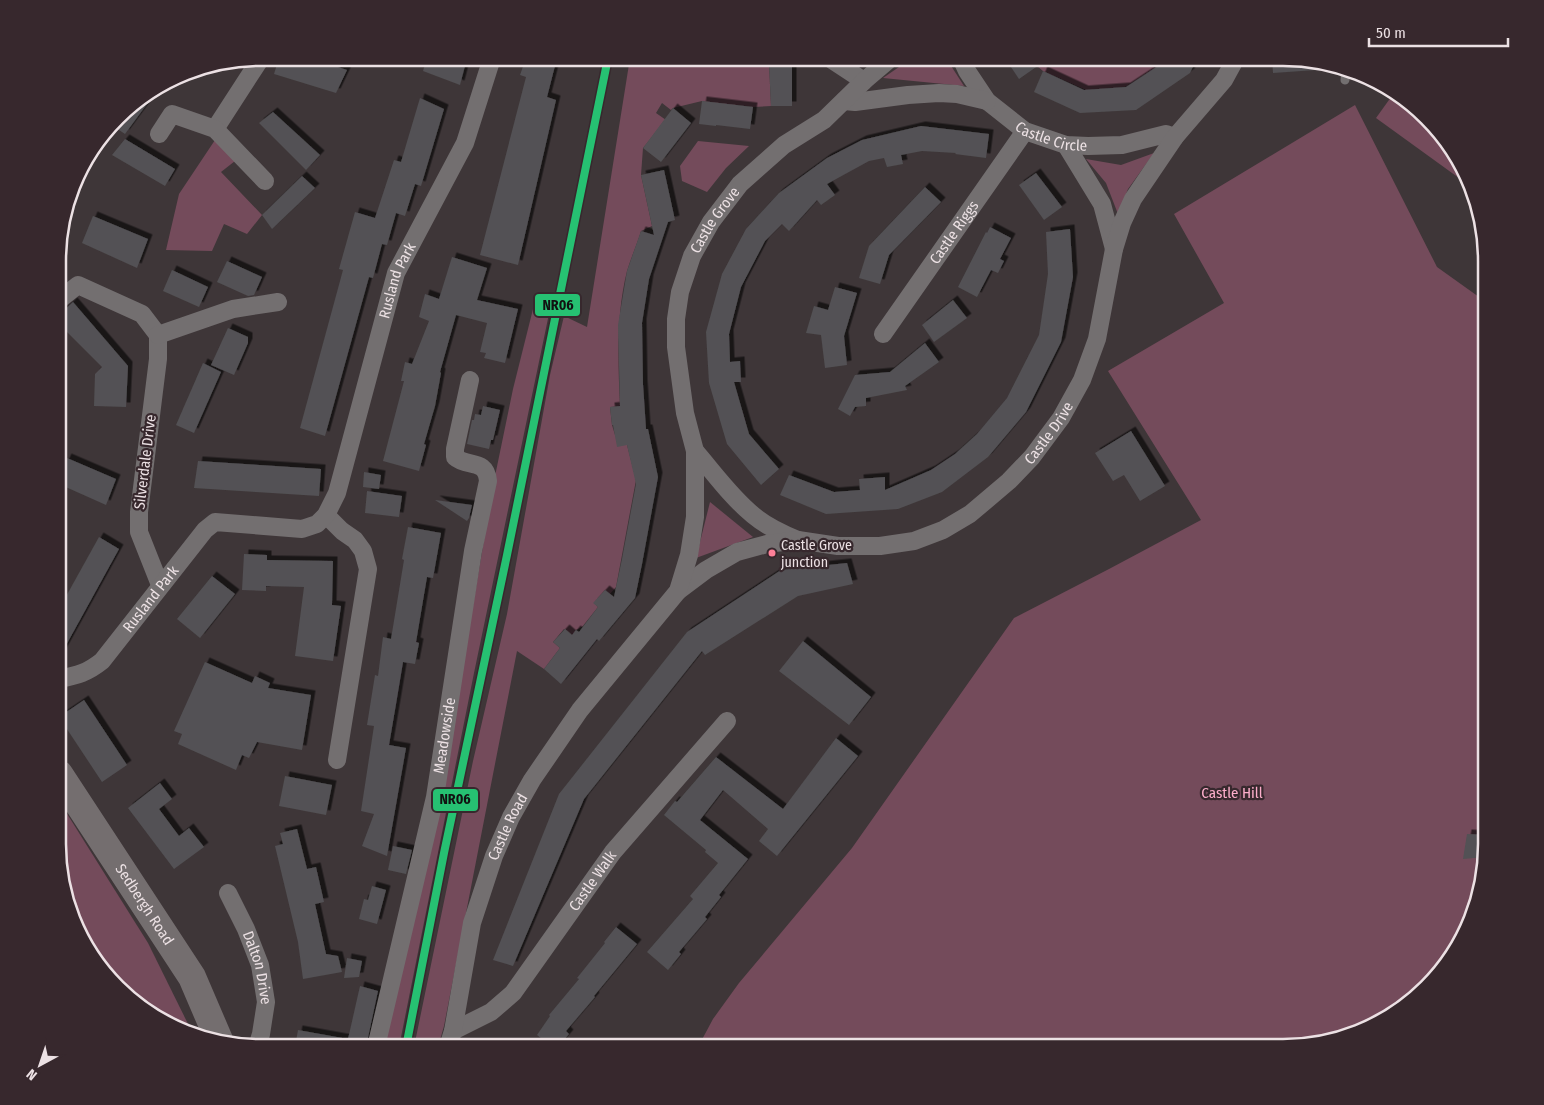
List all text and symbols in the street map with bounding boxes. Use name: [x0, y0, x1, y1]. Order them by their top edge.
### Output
scale bar: [1369, 15, 1508, 47]
text: 50 m: [1376, 24, 1406, 42]
street label: Castle Circle: [1011, 118, 1088, 155]
street label: Castle Grove: [686, 183, 743, 256]
street label: Castle Riggs: [926, 197, 982, 268]
street label: Rusland Park: [375, 240, 419, 321]
line badge: NR06: [534, 293, 581, 317]
text: NR06: [542, 297, 574, 314]
street label: Castle Drive: [1021, 399, 1077, 468]
street label: Silverdale Drive: [130, 413, 160, 511]
place label: Castle Grove junction: [780, 537, 852, 571]
marker: Castle Grove junction: [767, 548, 777, 558]
street label: Rusland Park: [119, 562, 182, 636]
street label: Meadowside: [430, 696, 459, 775]
park label: Castle Hill: [1201, 784, 1263, 802]
line badge: NR06: [432, 788, 479, 812]
street label: Castle Road: [484, 790, 531, 862]
text: NR06: [439, 791, 471, 808]
street label: Castle Walk: [565, 847, 620, 915]
street label: Sedbergh Road: [111, 861, 177, 948]
street label: Dalton Drive: [239, 929, 275, 1006]
north arrow: [15, 1040, 65, 1090]
text: N: [23, 1065, 41, 1084]

